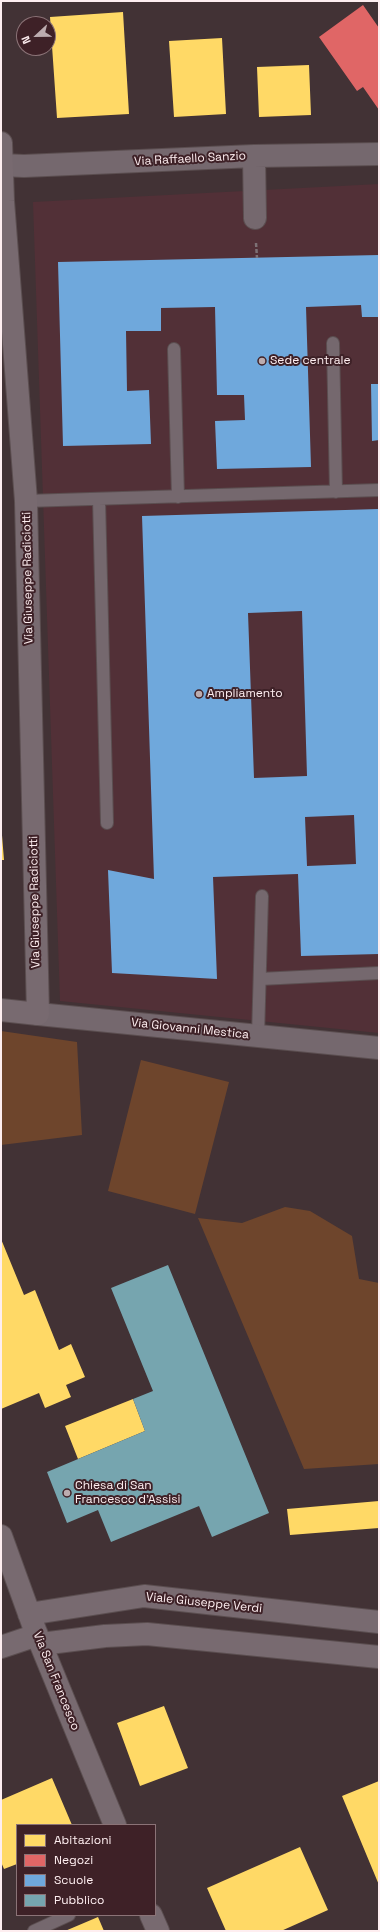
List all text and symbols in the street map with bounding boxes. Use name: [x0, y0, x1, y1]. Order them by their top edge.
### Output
north arrow: [16, 16, 56, 56]
text: N: [18, 34, 34, 46]
street label: Via Raffaello Sanzio: [134, 149, 246, 169]
place label: Sede centrale: [270, 354, 351, 368]
marker: Sede centrale: [257, 356, 267, 366]
street label: Via Giuseppe Radiciotti: [20, 512, 36, 644]
place label: Ampliamento: [207, 687, 283, 701]
marker: Ampliamento: [194, 689, 204, 699]
street label: Via Giuseppe Radiciotti: [27, 836, 43, 968]
street label: Via Giovanni Mestica: [130, 1016, 250, 1042]
place label: Chiesa di San Francesco d'Assisi: [75, 1479, 180, 1507]
marker: Chiesa di San Francesco d'Assisi: [62, 1488, 72, 1498]
street label: Viale Giuseppe Verdi: [145, 1590, 263, 1616]
street label: Via San Francesco: [30, 1629, 82, 1733]
legend: [16, 1824, 156, 1916]
text: Abitazioni: [54, 1832, 112, 1848]
text: Negozi: [54, 1852, 93, 1868]
text: Scuole: [54, 1872, 93, 1888]
text: Pubblico: [54, 1892, 104, 1908]

